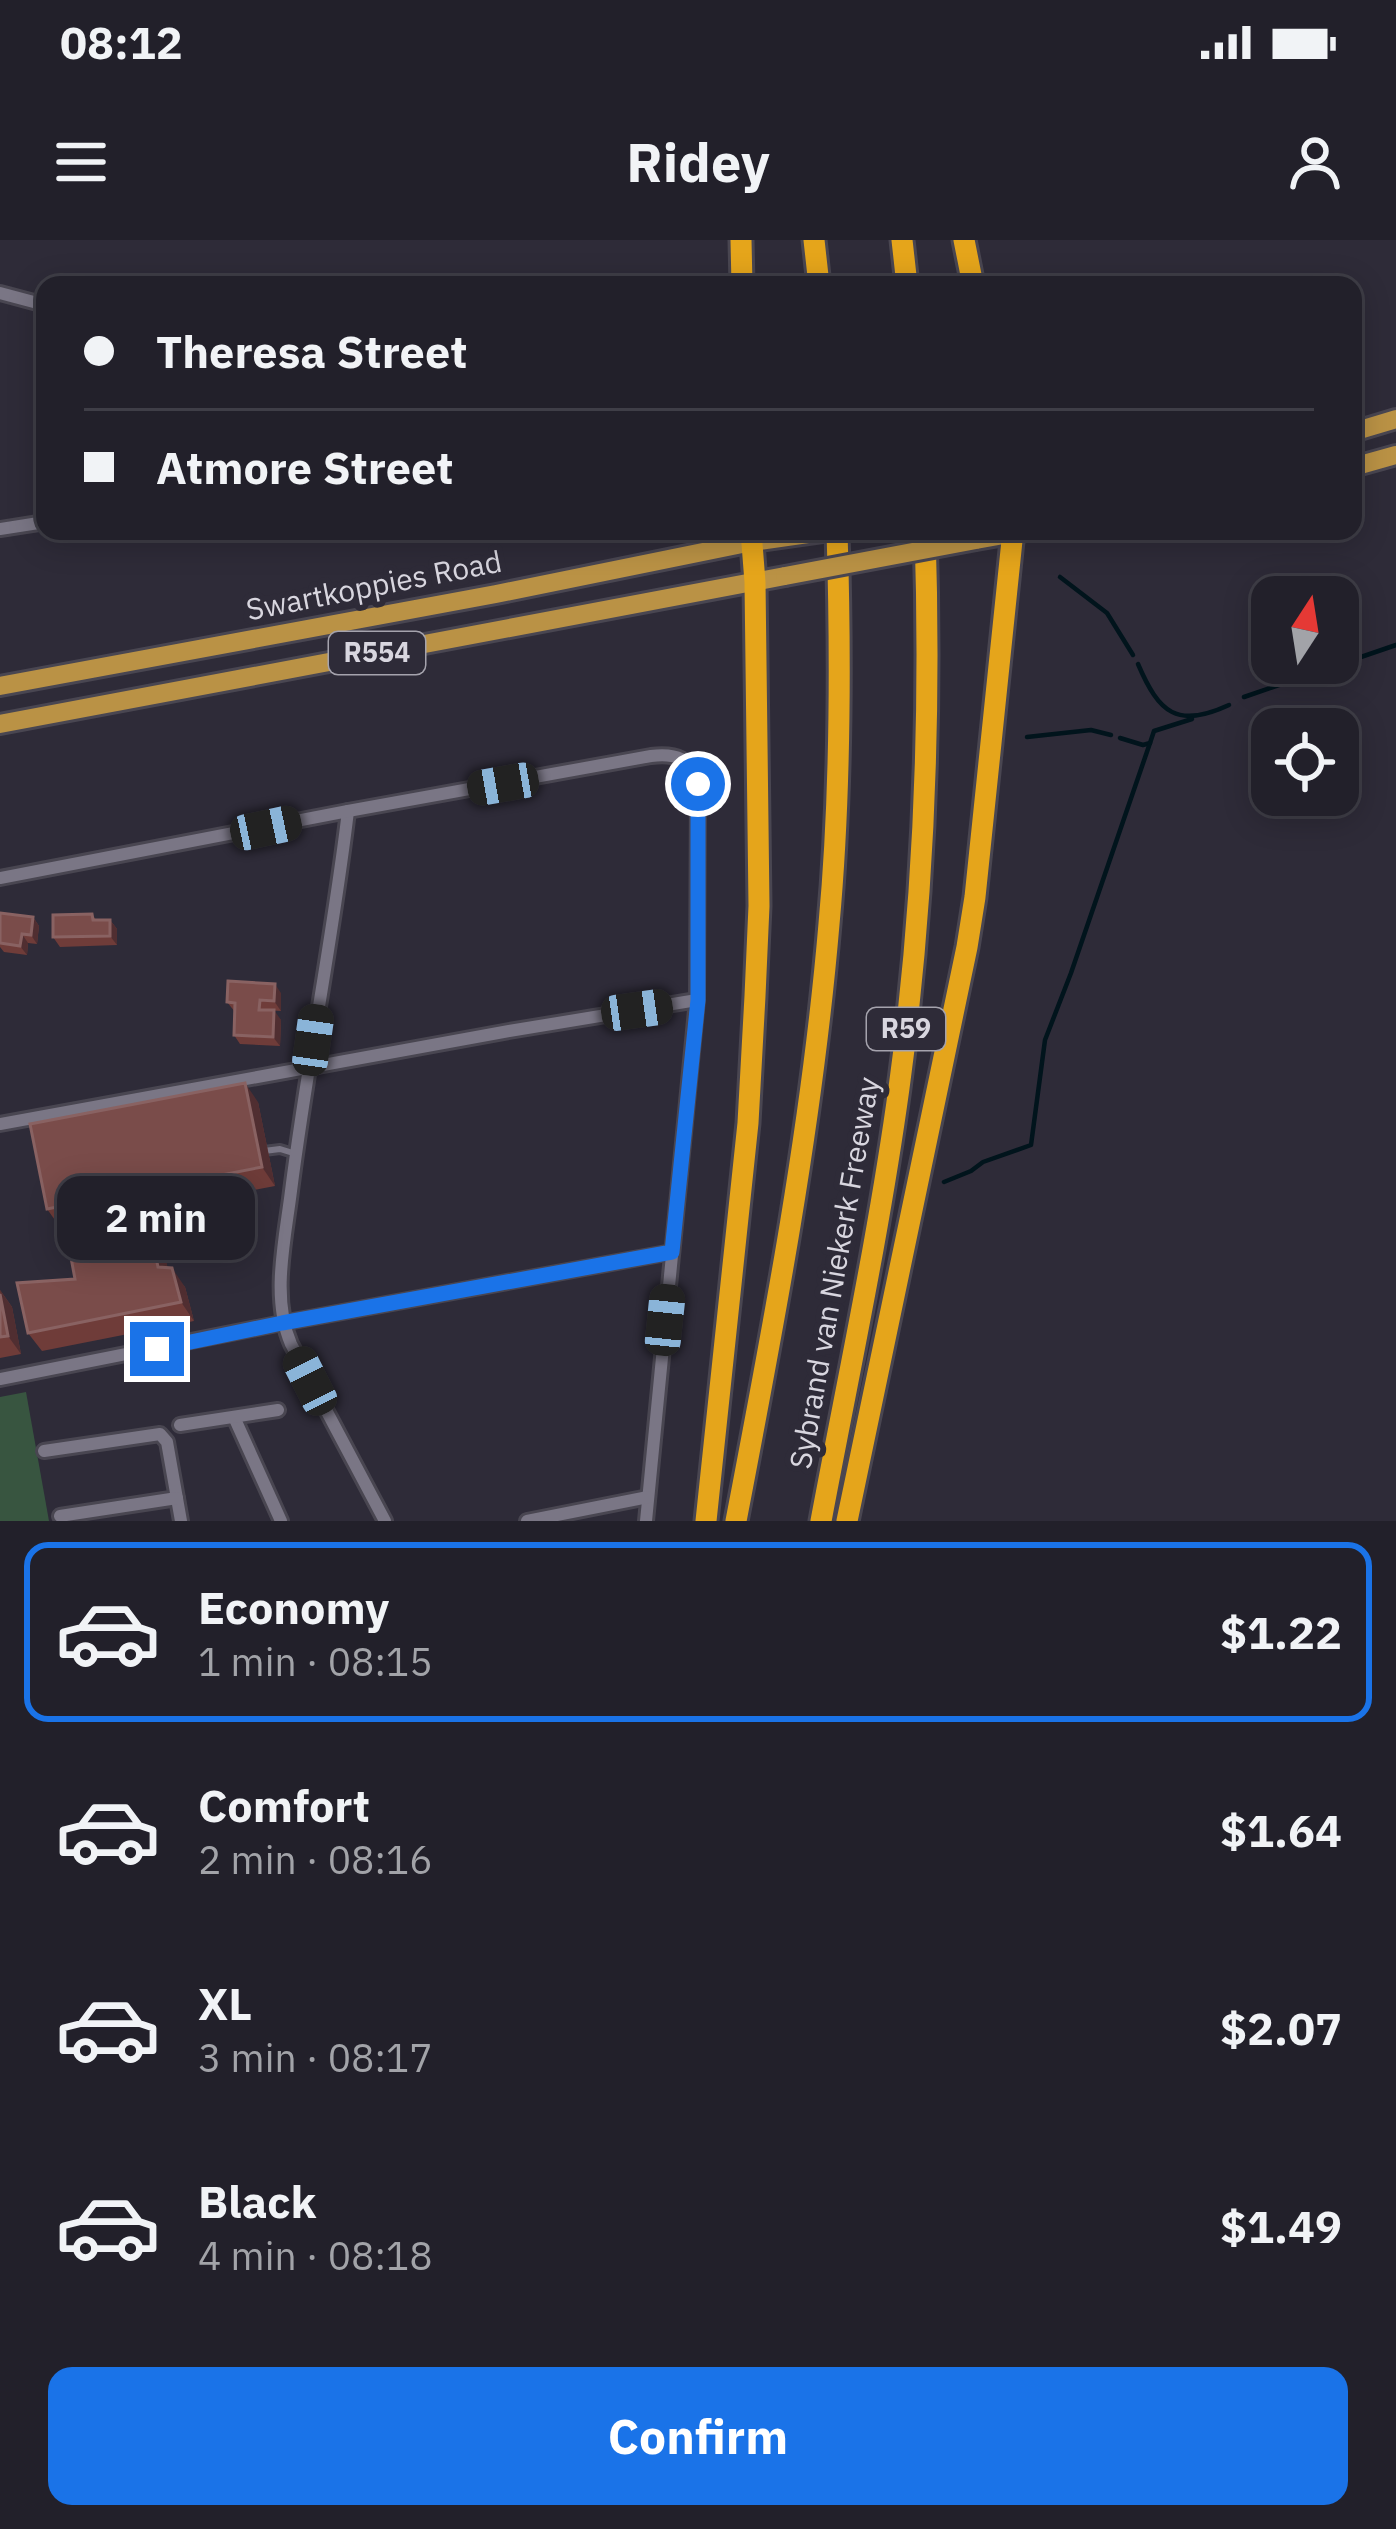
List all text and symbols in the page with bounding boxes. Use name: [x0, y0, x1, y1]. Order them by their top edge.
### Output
text: 08:12: [60, 13, 183, 71]
text: Ridey: [626, 127, 770, 197]
icon: menu: [48, 129, 114, 195]
icon: person: [1282, 129, 1348, 195]
text: Theresa Street: [156, 322, 467, 380]
text: Atmore Street: [156, 438, 454, 496]
street label: Swartkoppies Road: [243, 541, 505, 628]
north arrow: [1251, 576, 1359, 684]
map controls: [1251, 576, 1359, 816]
road number: R554: [329, 632, 425, 674]
button: locate: [1251, 708, 1359, 816]
route start: [671, 757, 725, 811]
car: [464, 760, 542, 808]
car: [227, 803, 305, 853]
car: [599, 987, 675, 1033]
car: [290, 1002, 336, 1078]
road number: R59: [867, 1008, 945, 1050]
street label: Sybrand van Niekerk Freeway: [780, 1074, 887, 1472]
callout: 2 min: [58, 1175, 256, 1259]
text: 2 min: [105, 1192, 207, 1243]
car: [643, 1282, 687, 1358]
route end: [130, 1322, 184, 1376]
car: [278, 1341, 342, 1421]
icon: car: [54, 1578, 162, 1686]
text: Economy: [198, 1578, 389, 1636]
text: $1.22: [1220, 1603, 1342, 1661]
text: 1 min · 08:15: [198, 1636, 433, 1687]
icon: car: [54, 1776, 162, 1884]
text: Comfort: [198, 1776, 370, 1834]
text: $1.64: [1220, 1801, 1342, 1859]
text: 2 min · 08:16: [198, 1834, 433, 1885]
icon: car: [54, 1974, 162, 2082]
text: XL: [198, 1974, 252, 2032]
text: $2.07: [1220, 1999, 1342, 2057]
text: 3 min · 08:17: [198, 2032, 433, 2083]
icon: car: [54, 2172, 162, 2280]
text: Black: [198, 2172, 317, 2230]
text: $1.49: [1220, 2197, 1342, 2255]
text: 4 min · 08:18: [198, 2230, 433, 2281]
button: Confirm: [48, 2367, 1348, 2505]

